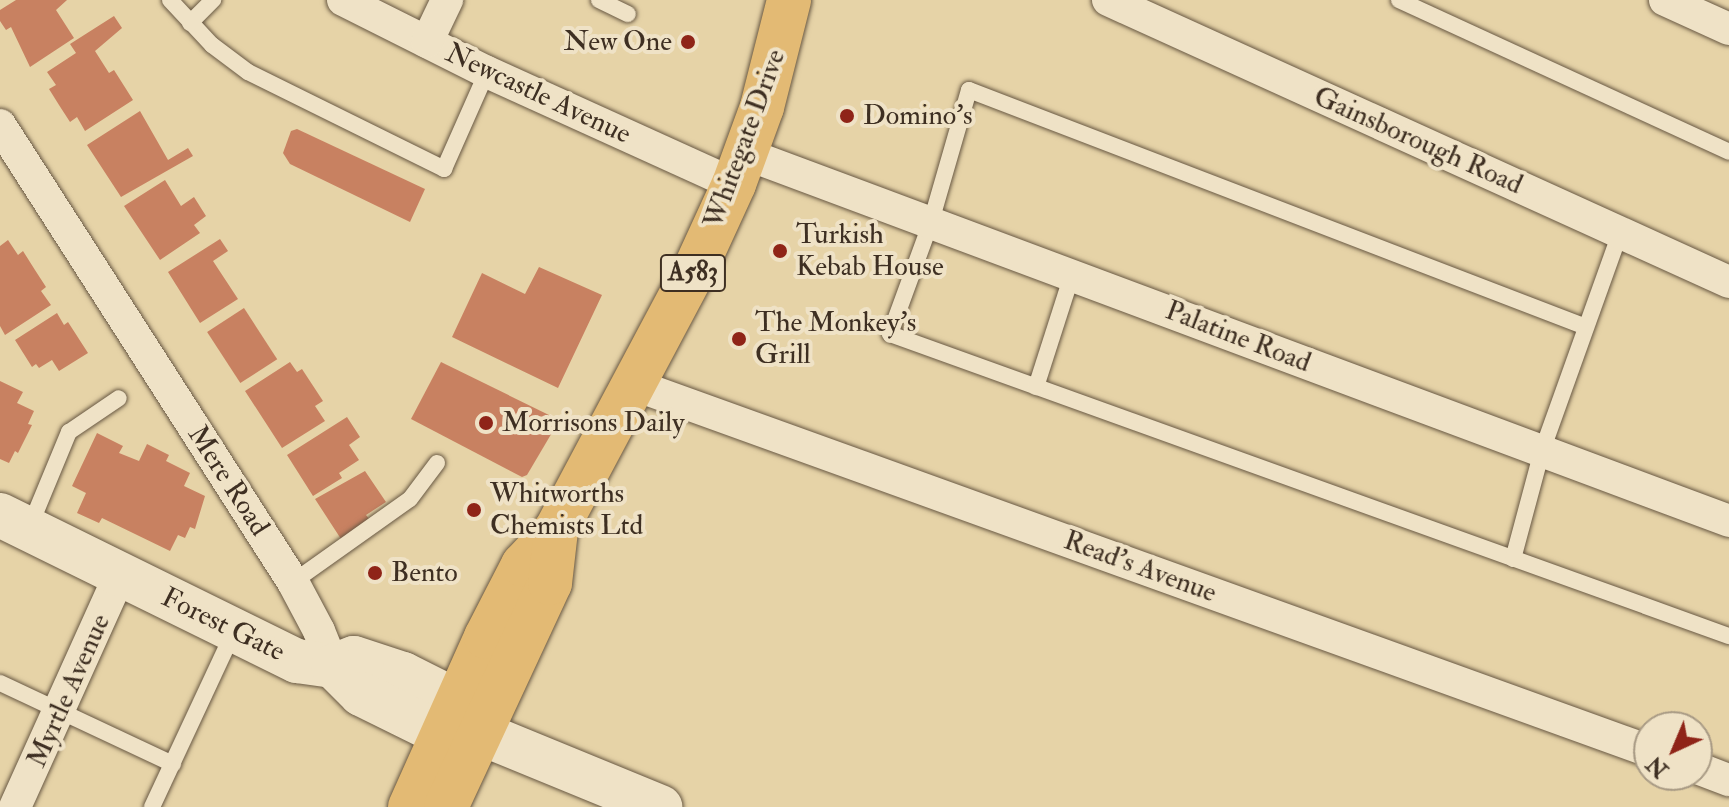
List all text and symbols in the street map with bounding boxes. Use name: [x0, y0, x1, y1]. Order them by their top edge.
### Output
place label: New One: [564, 25, 672, 59]
marker: New One: [679, 33, 697, 51]
street label: Newcastle Avenue: [440, 36, 636, 152]
street label: Whitegate Drive: [697, 45, 793, 233]
street label: Gainsborough Road: [1308, 80, 1528, 202]
place label: Domino's: [863, 99, 973, 133]
marker: Domino's: [838, 107, 856, 125]
place label: Turkish Kebab House: [796, 218, 944, 284]
marker: Turkish Kebab House: [771, 242, 789, 260]
road number: A583: [659, 251, 727, 295]
street label: Palatine Road: [1161, 294, 1315, 380]
place label: The Monkey's Grill: [755, 306, 916, 372]
marker: The Monkey's Grill: [730, 330, 748, 348]
place label: Morrisons Daily: [502, 406, 685, 440]
marker: Morrisons Daily: [477, 414, 495, 432]
street label: Mere Road: [180, 420, 276, 542]
place label: Whitworths Chemists Ltd: [490, 477, 643, 543]
marker: Whitworths Chemists Ltd: [465, 501, 483, 519]
street label: Read's Avenue: [1059, 524, 1221, 610]
place label: Bento: [391, 556, 458, 590]
marker: Bento: [366, 564, 384, 582]
street label: Forest Gate: [156, 581, 290, 669]
street label: Myrtle Avenue: [20, 609, 118, 773]
north arrow: [1633, 711, 1713, 791]
text: N: [1641, 750, 1675, 784]

